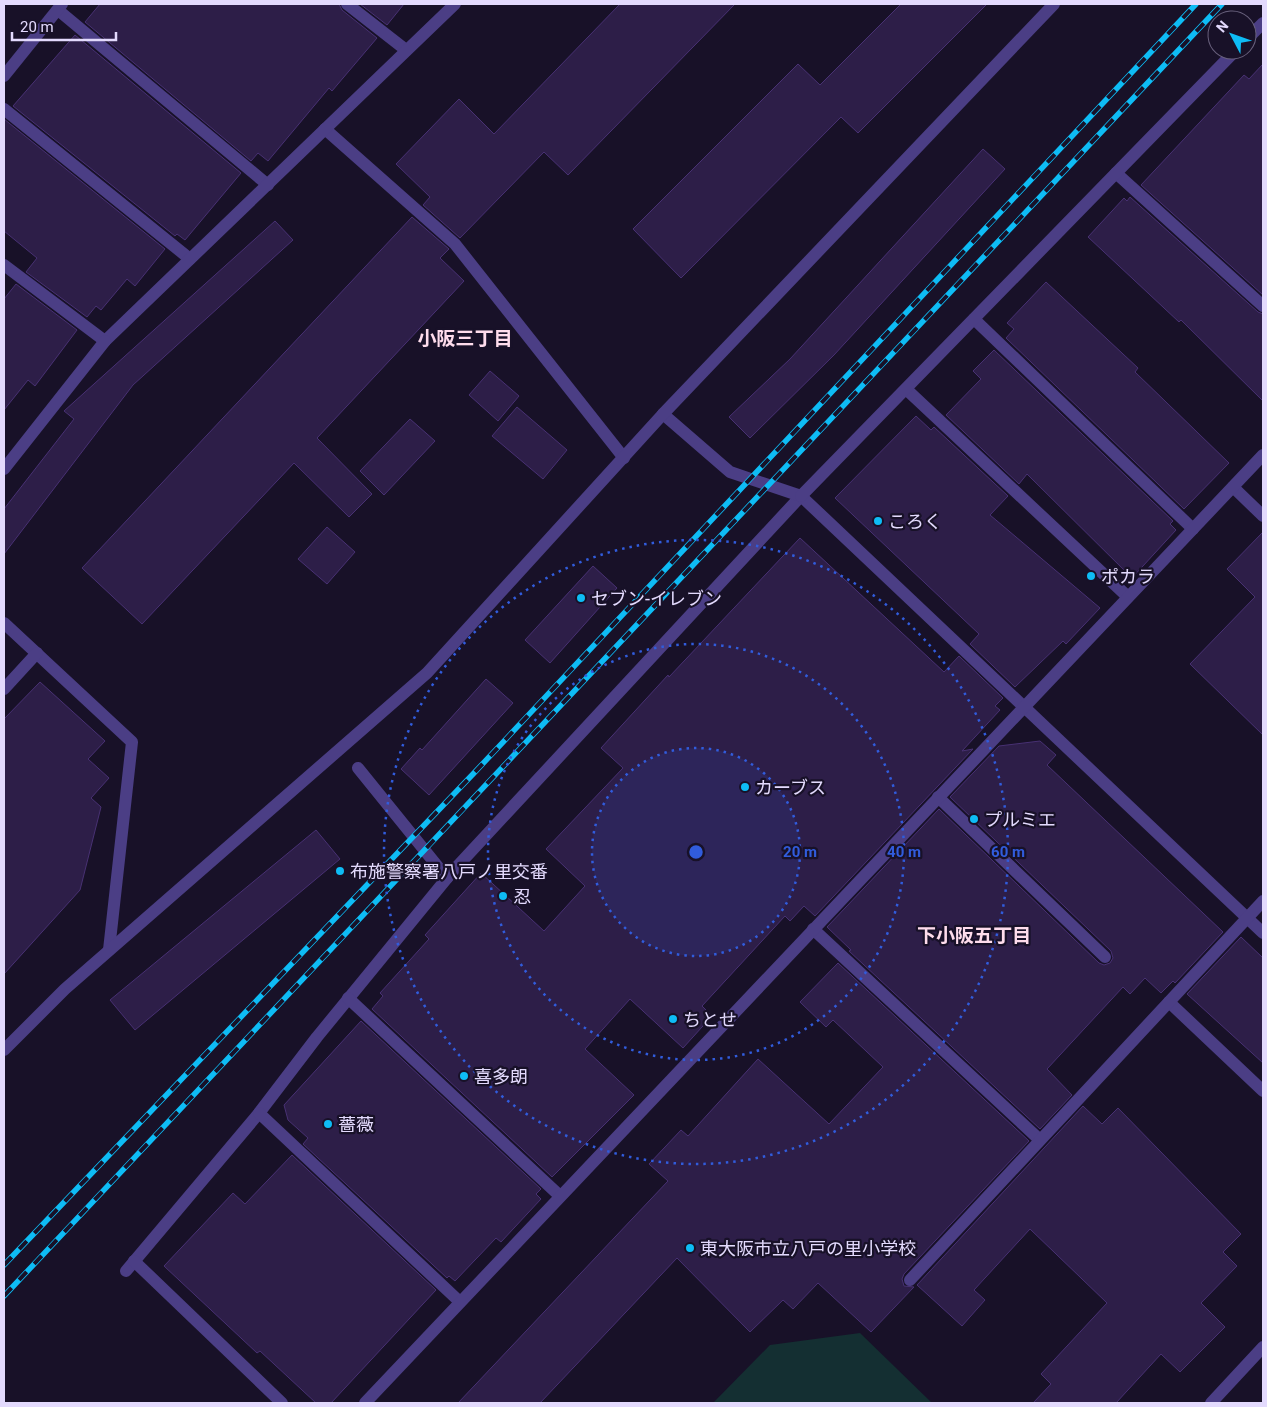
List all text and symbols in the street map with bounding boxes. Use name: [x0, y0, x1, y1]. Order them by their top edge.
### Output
scale bar: [12, 10, 116, 42]
north arrow: [1207, 10, 1257, 60]
text: N: [1213, 17, 1231, 35]
text: 20 m: [20, 18, 54, 36]
district label: 小阪三丁目: [417, 327, 513, 350]
place label: ころく: [888, 511, 942, 532]
marker: ころく: [872, 515, 884, 527]
place label: ポカラ: [1101, 566, 1155, 587]
marker: ポカラ: [1085, 570, 1097, 582]
place label: セブン-イレブン: [591, 588, 722, 609]
marker: セブン-イレブン: [575, 592, 587, 604]
place label: カーブス: [755, 777, 826, 798]
marker: カーブス: [739, 781, 751, 793]
place label: プルミエ: [984, 809, 1056, 830]
marker: プルミエ: [968, 813, 980, 825]
centre of rings: [687, 843, 705, 861]
text: 20 m: [783, 843, 817, 861]
text: 40 m: [887, 843, 921, 861]
text: 60 m: [991, 843, 1025, 861]
place label: 布施警察署八戸ノ里交番: [350, 861, 548, 882]
marker: 布施警察署八戸ノ里交番: [334, 865, 346, 877]
place label: 忍: [513, 886, 531, 907]
marker: 忍: [497, 890, 509, 902]
district label: 下小阪五丁目: [917, 924, 1031, 947]
place label: ちとせ: [683, 1009, 737, 1030]
marker: ちとせ: [667, 1013, 679, 1025]
place label: 喜多朗: [474, 1066, 528, 1087]
marker: 喜多朗: [458, 1070, 470, 1082]
place label: 薔薇: [338, 1114, 374, 1135]
marker: 薔薇: [322, 1118, 334, 1130]
place label: 東大阪市立八戸の里小学校: [700, 1238, 916, 1259]
marker: 東大阪市立八戸の里小学校: [684, 1242, 696, 1254]

